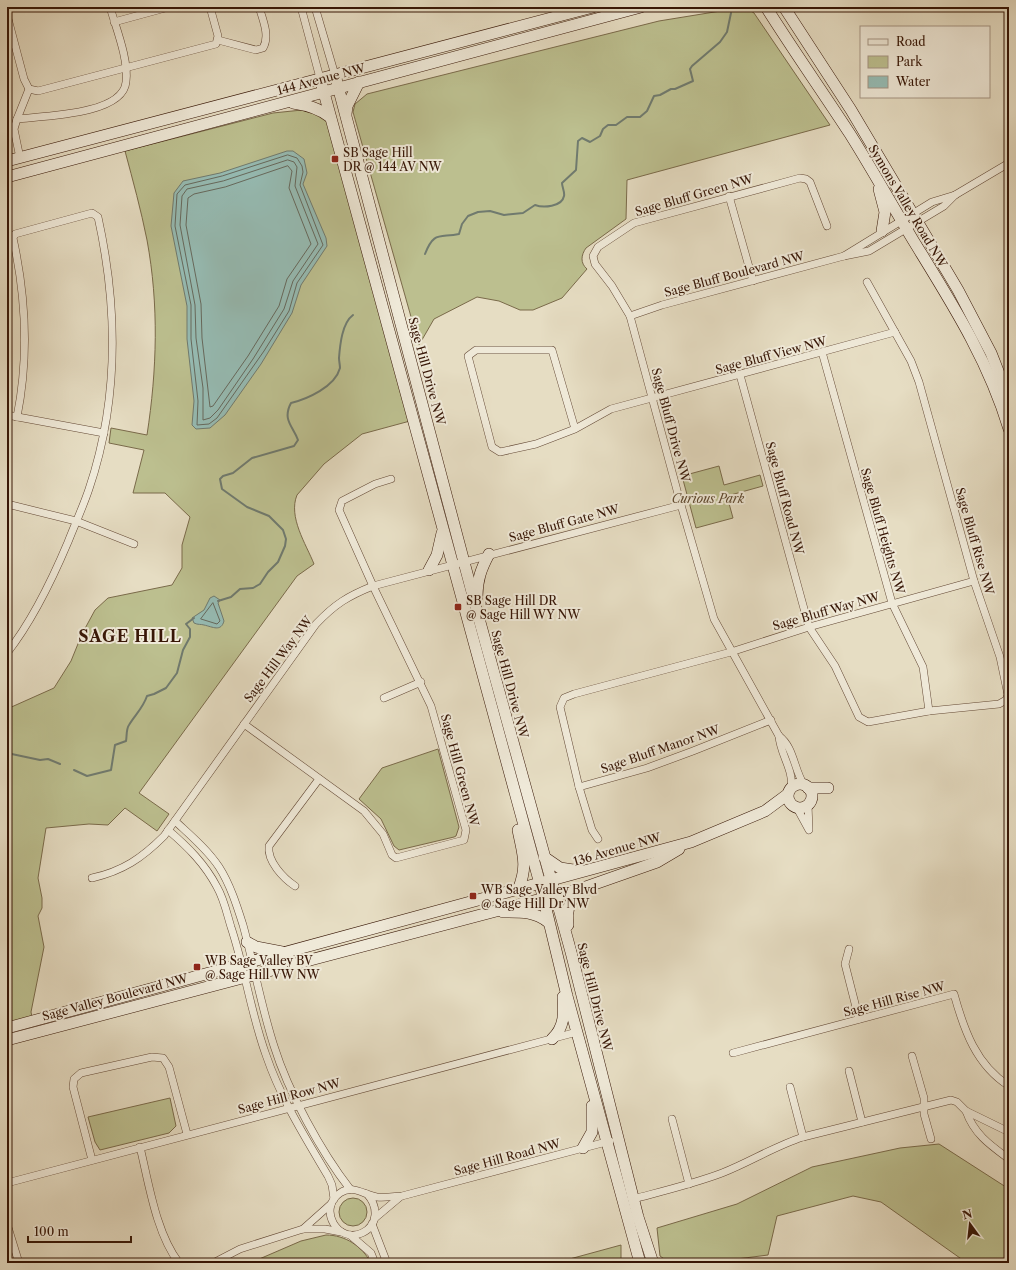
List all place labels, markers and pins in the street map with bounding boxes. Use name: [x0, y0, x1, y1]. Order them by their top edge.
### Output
place label: SB Sage Hill DR @ 144 AV NW: [343, 145, 443, 174]
marker: SB Sage Hill DR @ 144 AV NW: [330, 154, 340, 164]
place label: SB Sage Hill DR @ Sage Hill WY NW: [466, 593, 581, 622]
marker: SB Sage Hill DR @ Sage Hill WY NW: [453, 602, 463, 612]
place label: WB Sage Valley Blvd @ Sage Hill Dr NW: [480, 882, 598, 911]
marker: WB Sage Valley Blvd @ Sage Hill Dr NW: [468, 891, 478, 901]
place label: WB Sage Valley BV @ Sage Hill VW NW: [204, 953, 321, 982]
marker: WB Sage Valley BV @ Sage Hill VW NW: [192, 962, 202, 972]

